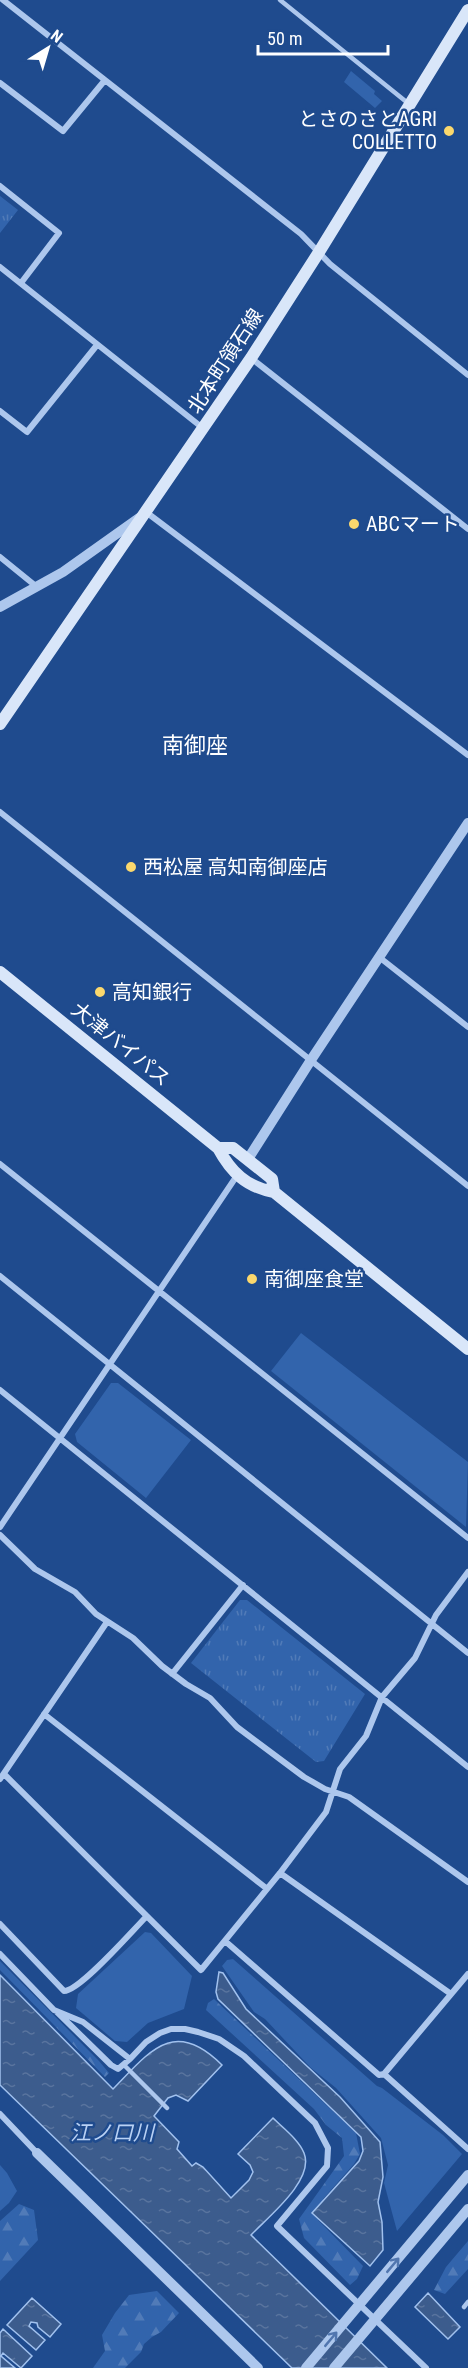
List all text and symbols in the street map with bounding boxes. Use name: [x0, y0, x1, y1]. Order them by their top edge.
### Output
north arrow: [18, 18, 78, 78]
scale bar: [258, 18, 388, 56]
text: N: [47, 26, 66, 47]
text: 50 m: [267, 28, 302, 49]
place label: とさのさとAGRI COLLETTO: [298, 107, 437, 154]
marker: とさのさとAGRI COLLETTO: [442, 124, 456, 138]
street label: 北本町領石線: [182, 304, 268, 418]
place label: ABCマート: [366, 512, 460, 536]
marker: ABCマート: [347, 517, 361, 531]
district label: 南御座: [162, 733, 228, 758]
place label: 西松屋 高知南御座店: [143, 855, 328, 879]
marker: 西松屋 高知南御座店: [124, 860, 138, 874]
place label: 高知銀行: [112, 980, 192, 1004]
marker: 高知銀行: [93, 985, 107, 999]
street label: 大津バイパス: [67, 997, 175, 1091]
place label: 南御座食堂: [264, 1267, 364, 1291]
marker: 南御座食堂: [245, 1272, 259, 1286]
water label: 江ノ口川: [70, 2121, 156, 2145]
one-way arrow: [386, 2257, 399, 2273]
one-way arrow: [324, 2331, 337, 2347]

